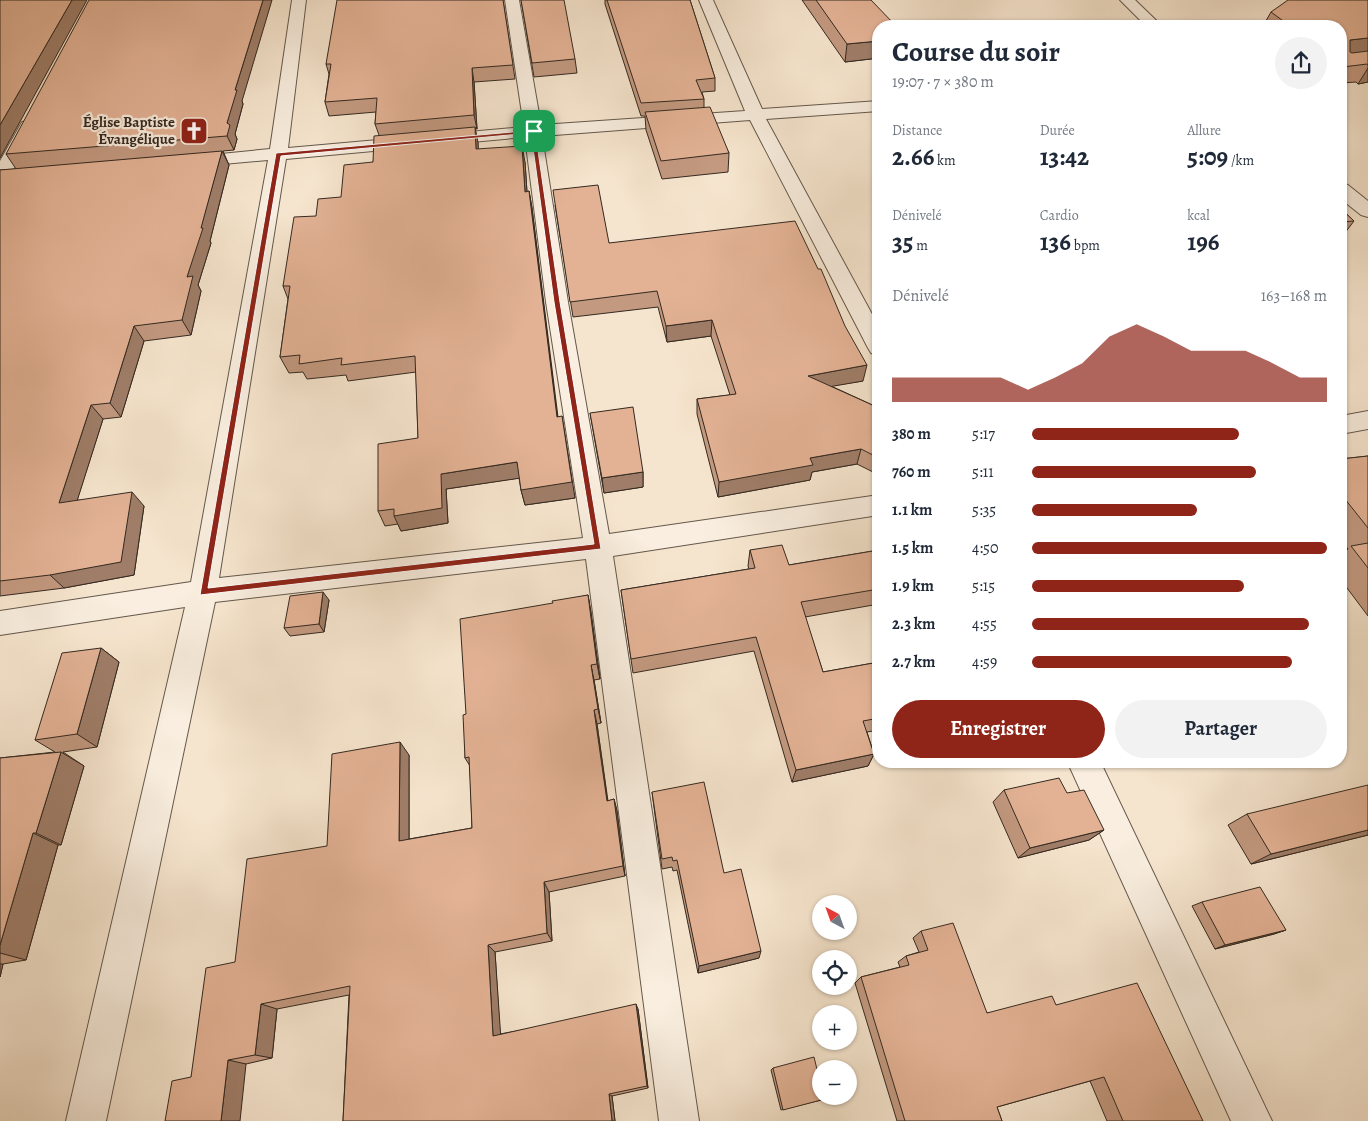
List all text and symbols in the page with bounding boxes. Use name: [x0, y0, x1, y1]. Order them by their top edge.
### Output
text: Course du soir: [892, 33, 1060, 71]
button: share: [1275, 37, 1327, 89]
text: 19:07 · 7 × 380 m: [892, 71, 994, 93]
pin: [513, 110, 555, 152]
place label: Église Baptiste Évangélique: [83, 112, 175, 149]
church icon: Église Baptiste Évangélique: [179, 116, 209, 146]
icon: arrive: [520, 117, 548, 145]
text: Distance: [892, 121, 942, 140]
text: Durée: [1040, 121, 1075, 140]
text: Allure: [1187, 121, 1221, 140]
text: 2.66: [892, 140, 934, 174]
text: 13:42: [1040, 140, 1089, 174]
text: 5:09: [1187, 140, 1228, 174]
text: km: [934, 151, 956, 170]
text: /km: [1228, 151, 1254, 170]
text: Dénivelé: [892, 206, 942, 225]
text: Cardio: [1040, 206, 1079, 225]
text: kcal: [1187, 206, 1210, 225]
text: 35: [892, 225, 913, 259]
text: 136: [1040, 225, 1071, 259]
text: 196: [1187, 225, 1220, 259]
text: m: [913, 236, 928, 255]
text: bpm: [1071, 236, 1100, 255]
text: Dénivelé: [892, 285, 949, 307]
text: 163–168 m: [1261, 285, 1327, 307]
text: 380 m: [892, 423, 931, 445]
text: 5:17: [972, 423, 995, 445]
text: 760 m: [892, 461, 931, 483]
text: 5:11: [972, 461, 994, 483]
text: 1.1 km: [892, 499, 932, 521]
text: 5:35: [972, 499, 996, 521]
text: 1.5 km: [892, 537, 933, 559]
text: 4:50: [972, 537, 998, 559]
text: 1.9 km: [892, 575, 934, 597]
text: 5:15: [972, 575, 995, 597]
text: 2.3 km: [892, 613, 935, 635]
text: 4:55: [972, 613, 997, 635]
text: 2.7 km: [892, 651, 935, 673]
text: 4:59: [972, 651, 997, 673]
button: Enregistrer: [892, 700, 1105, 758]
button: Partager: [1115, 700, 1327, 758]
north arrow: [812, 895, 858, 940]
map controls: [812, 895, 857, 1105]
button: locate: [812, 950, 857, 995]
button: +: [812, 1005, 857, 1050]
button: −: [812, 1060, 857, 1105]

